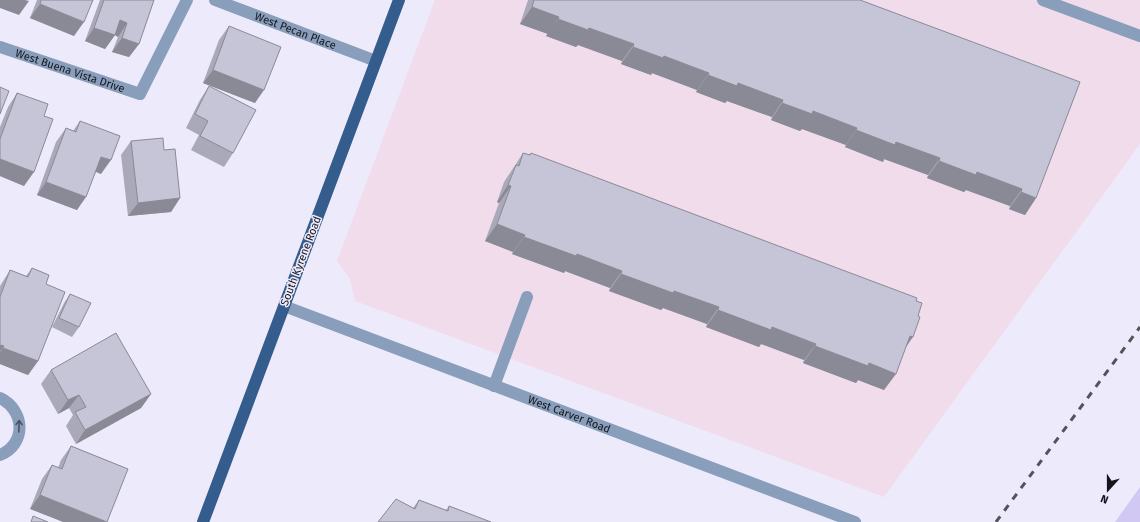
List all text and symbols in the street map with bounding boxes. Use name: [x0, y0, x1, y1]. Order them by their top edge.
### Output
street label: West Pecan Place: [253, 9, 338, 52]
street label: West Buena Vista Drive: [14, 46, 127, 95]
street label: South Kyrene Road: [278, 215, 324, 307]
street label: West Carver Road: [526, 392, 612, 435]
one-way arrow: [15, 420, 22, 433]
north arrow: [1088, 470, 1128, 510]
text: N: [1099, 491, 1110, 506]

